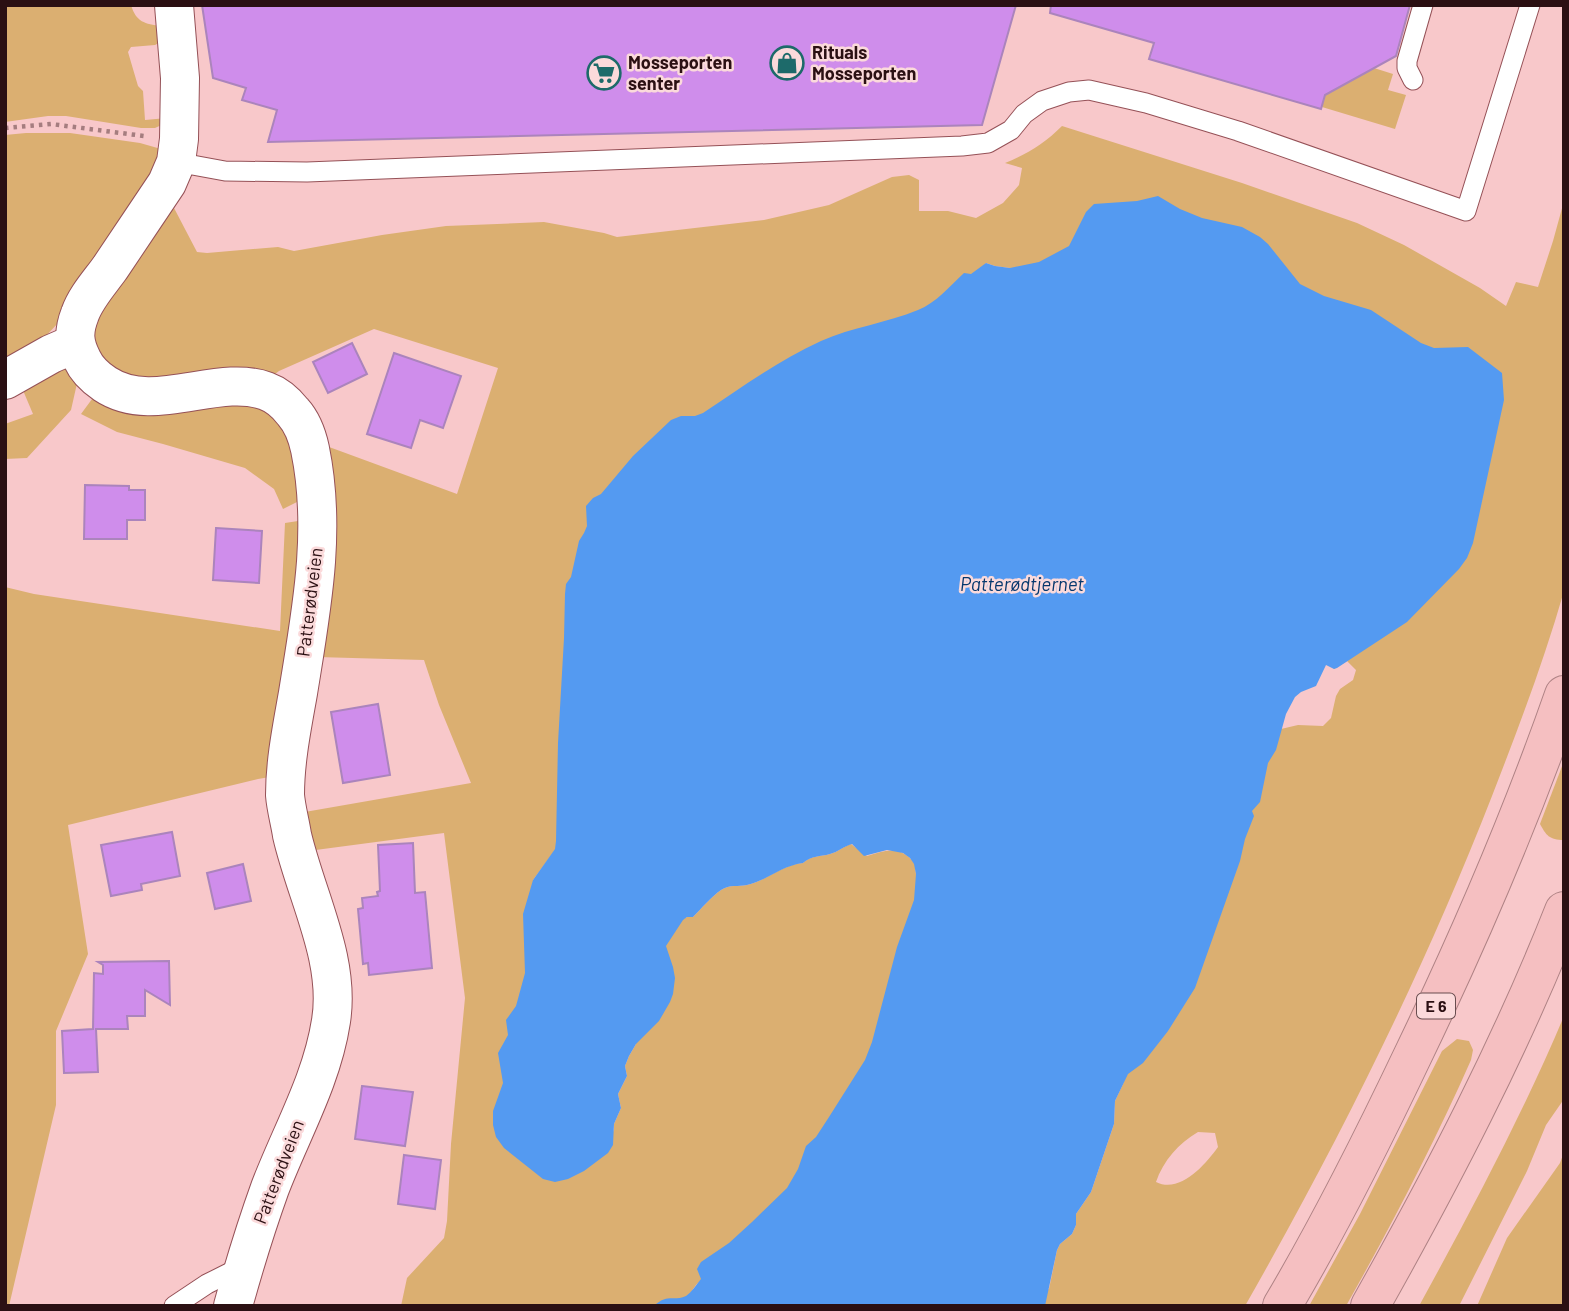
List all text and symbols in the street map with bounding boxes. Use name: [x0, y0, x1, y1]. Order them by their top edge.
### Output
place label: Rituals Mosseporten: [812, 41, 916, 84]
shop icon: Rituals Mosseporten: [768, 44, 806, 82]
place label: Mosseporten senter: [628, 51, 732, 94]
supermarket icon: Mosseporten senter: [585, 54, 623, 92]
street label: Patterødveien: [291, 546, 327, 658]
water label: Patterødtjernet: [960, 572, 1084, 595]
road number: E 6: [1417, 994, 1455, 1018]
street label: Patterødveien: [248, 1116, 308, 1227]

